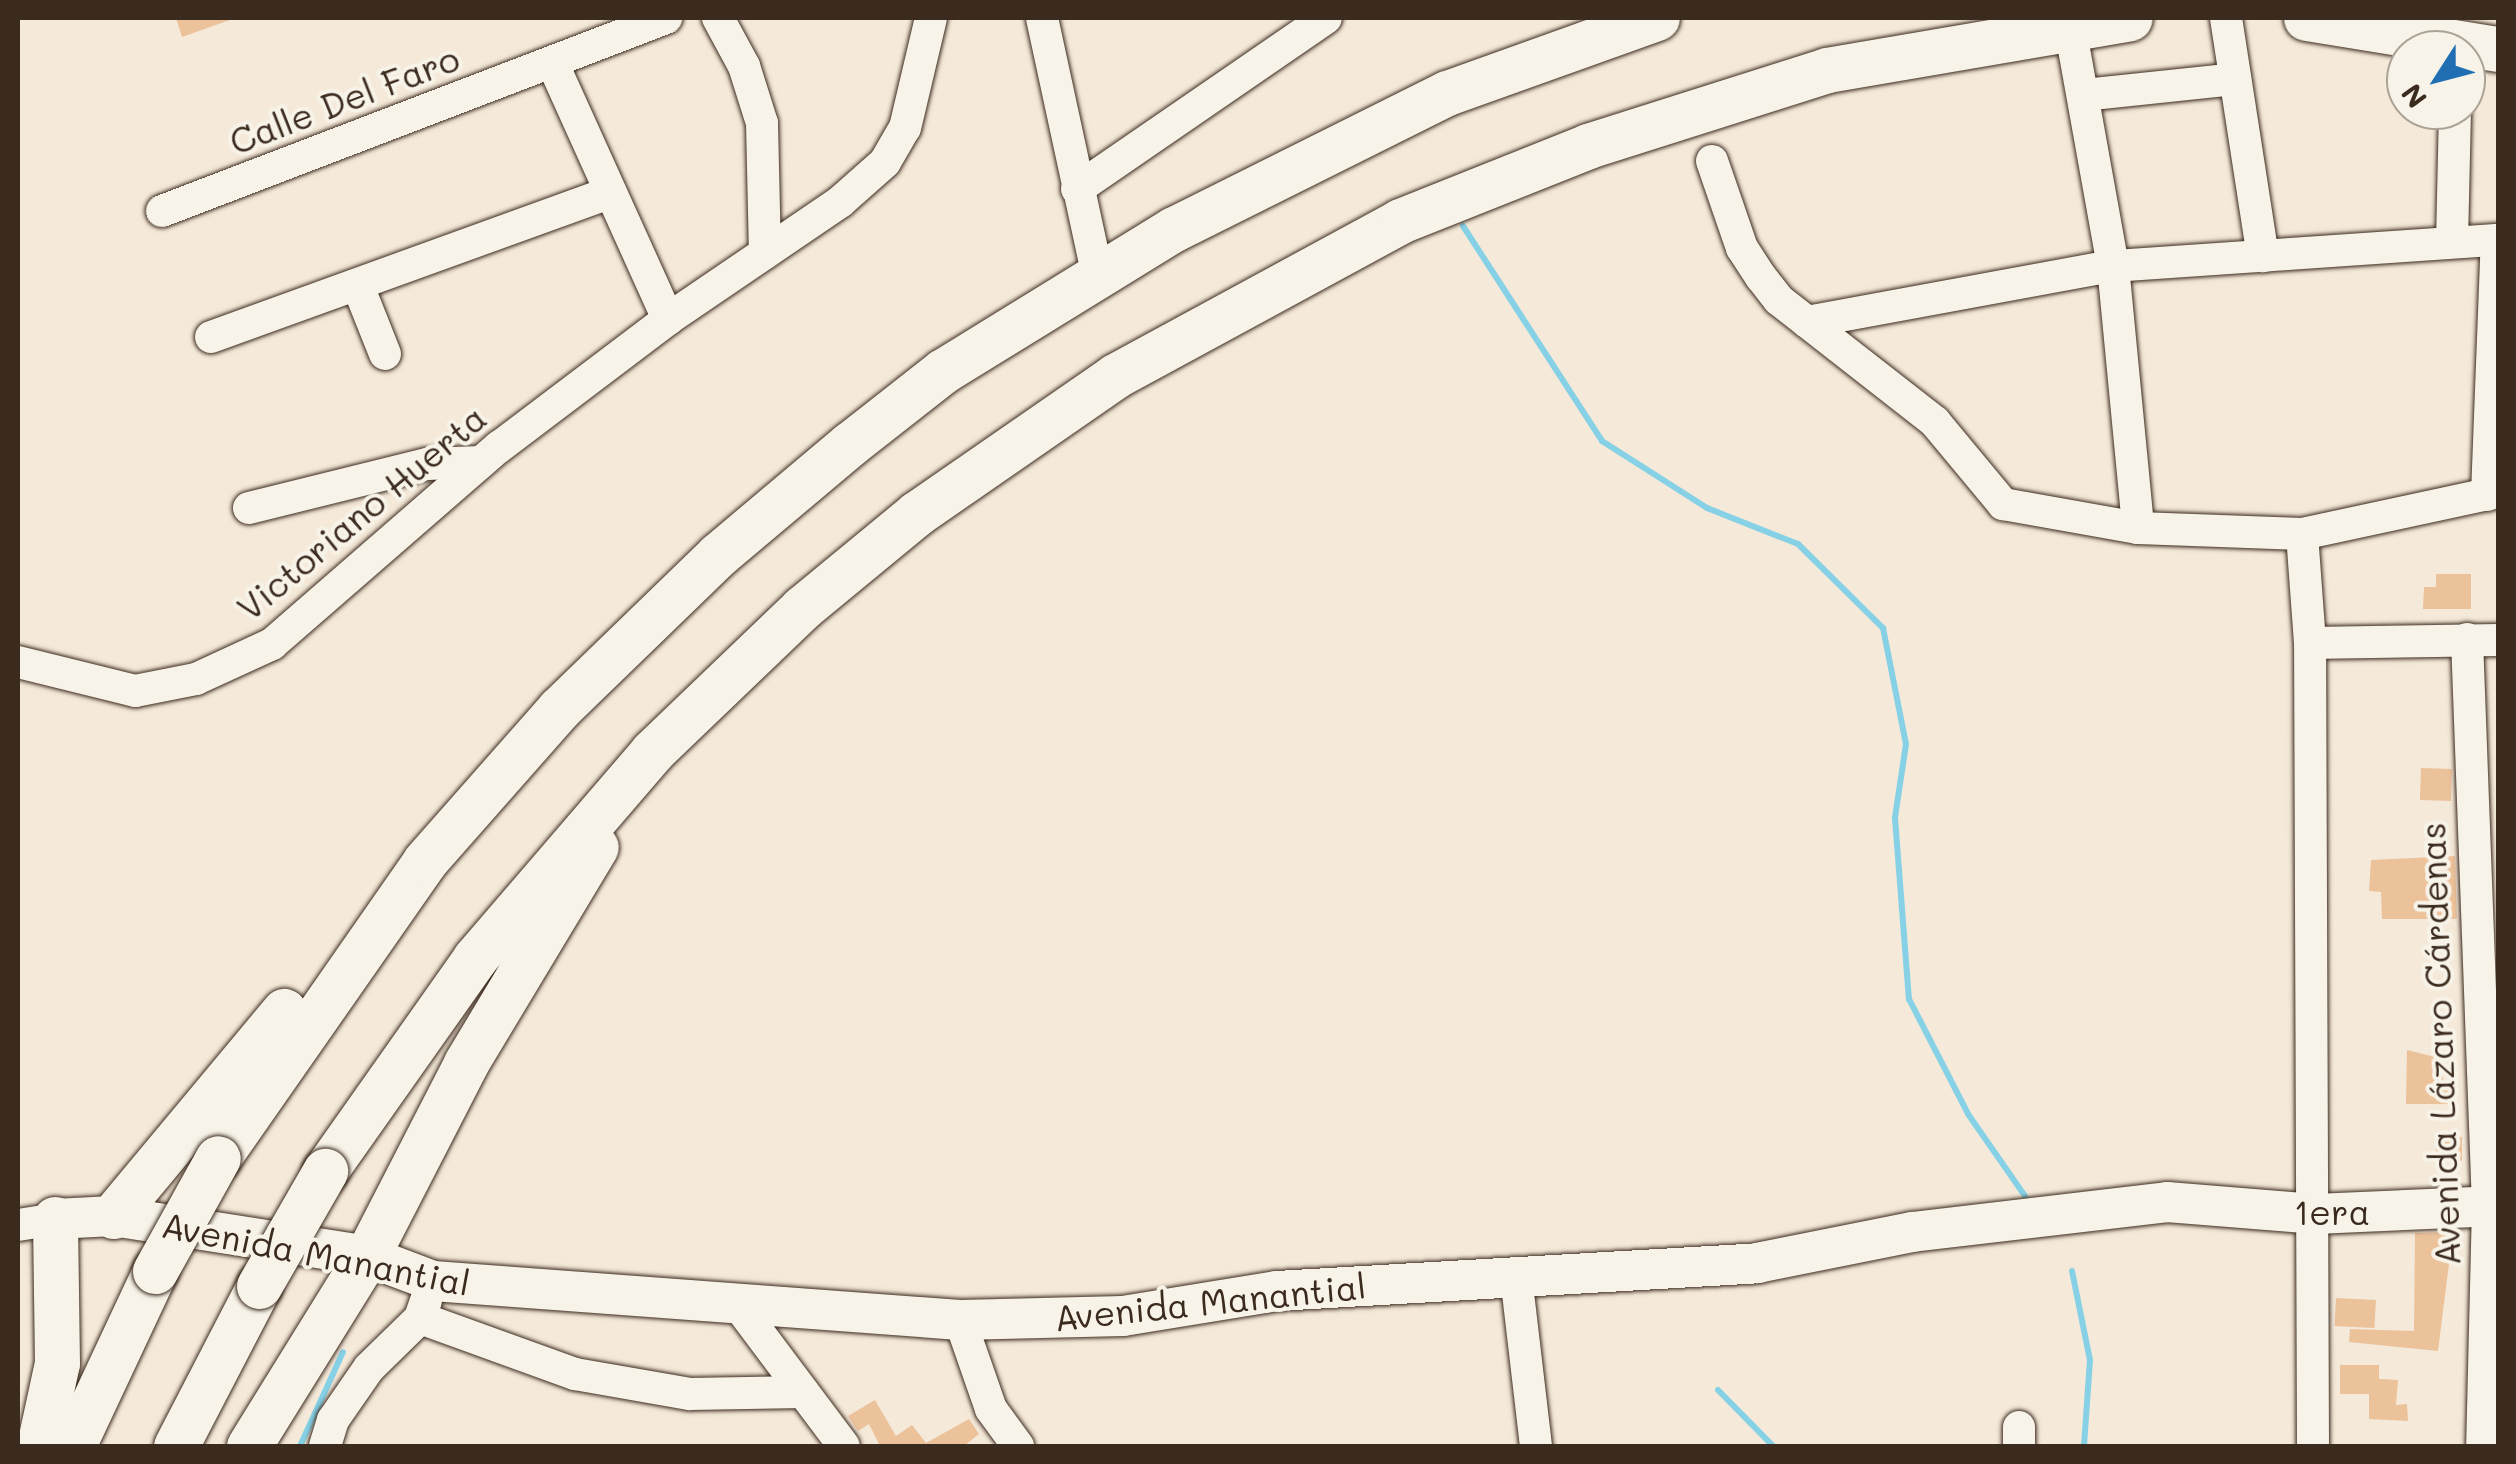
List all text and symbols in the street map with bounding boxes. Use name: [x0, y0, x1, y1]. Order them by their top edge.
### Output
north arrow: [2386, 30, 2486, 130]
street label: Calle Del Faro: [223, 36, 465, 162]
text: N: [2393, 77, 2434, 116]
street label: Victoriano Huerta: [228, 396, 494, 628]
street label: Avenida Lázaro Cárdenas: [2410, 822, 2468, 1266]
street label: 1era: [2294, 1190, 2370, 1232]
street label: Avenida Manantial: [158, 1203, 474, 1303]
street label: Avenida Manantial: [1052, 1264, 1368, 1338]

